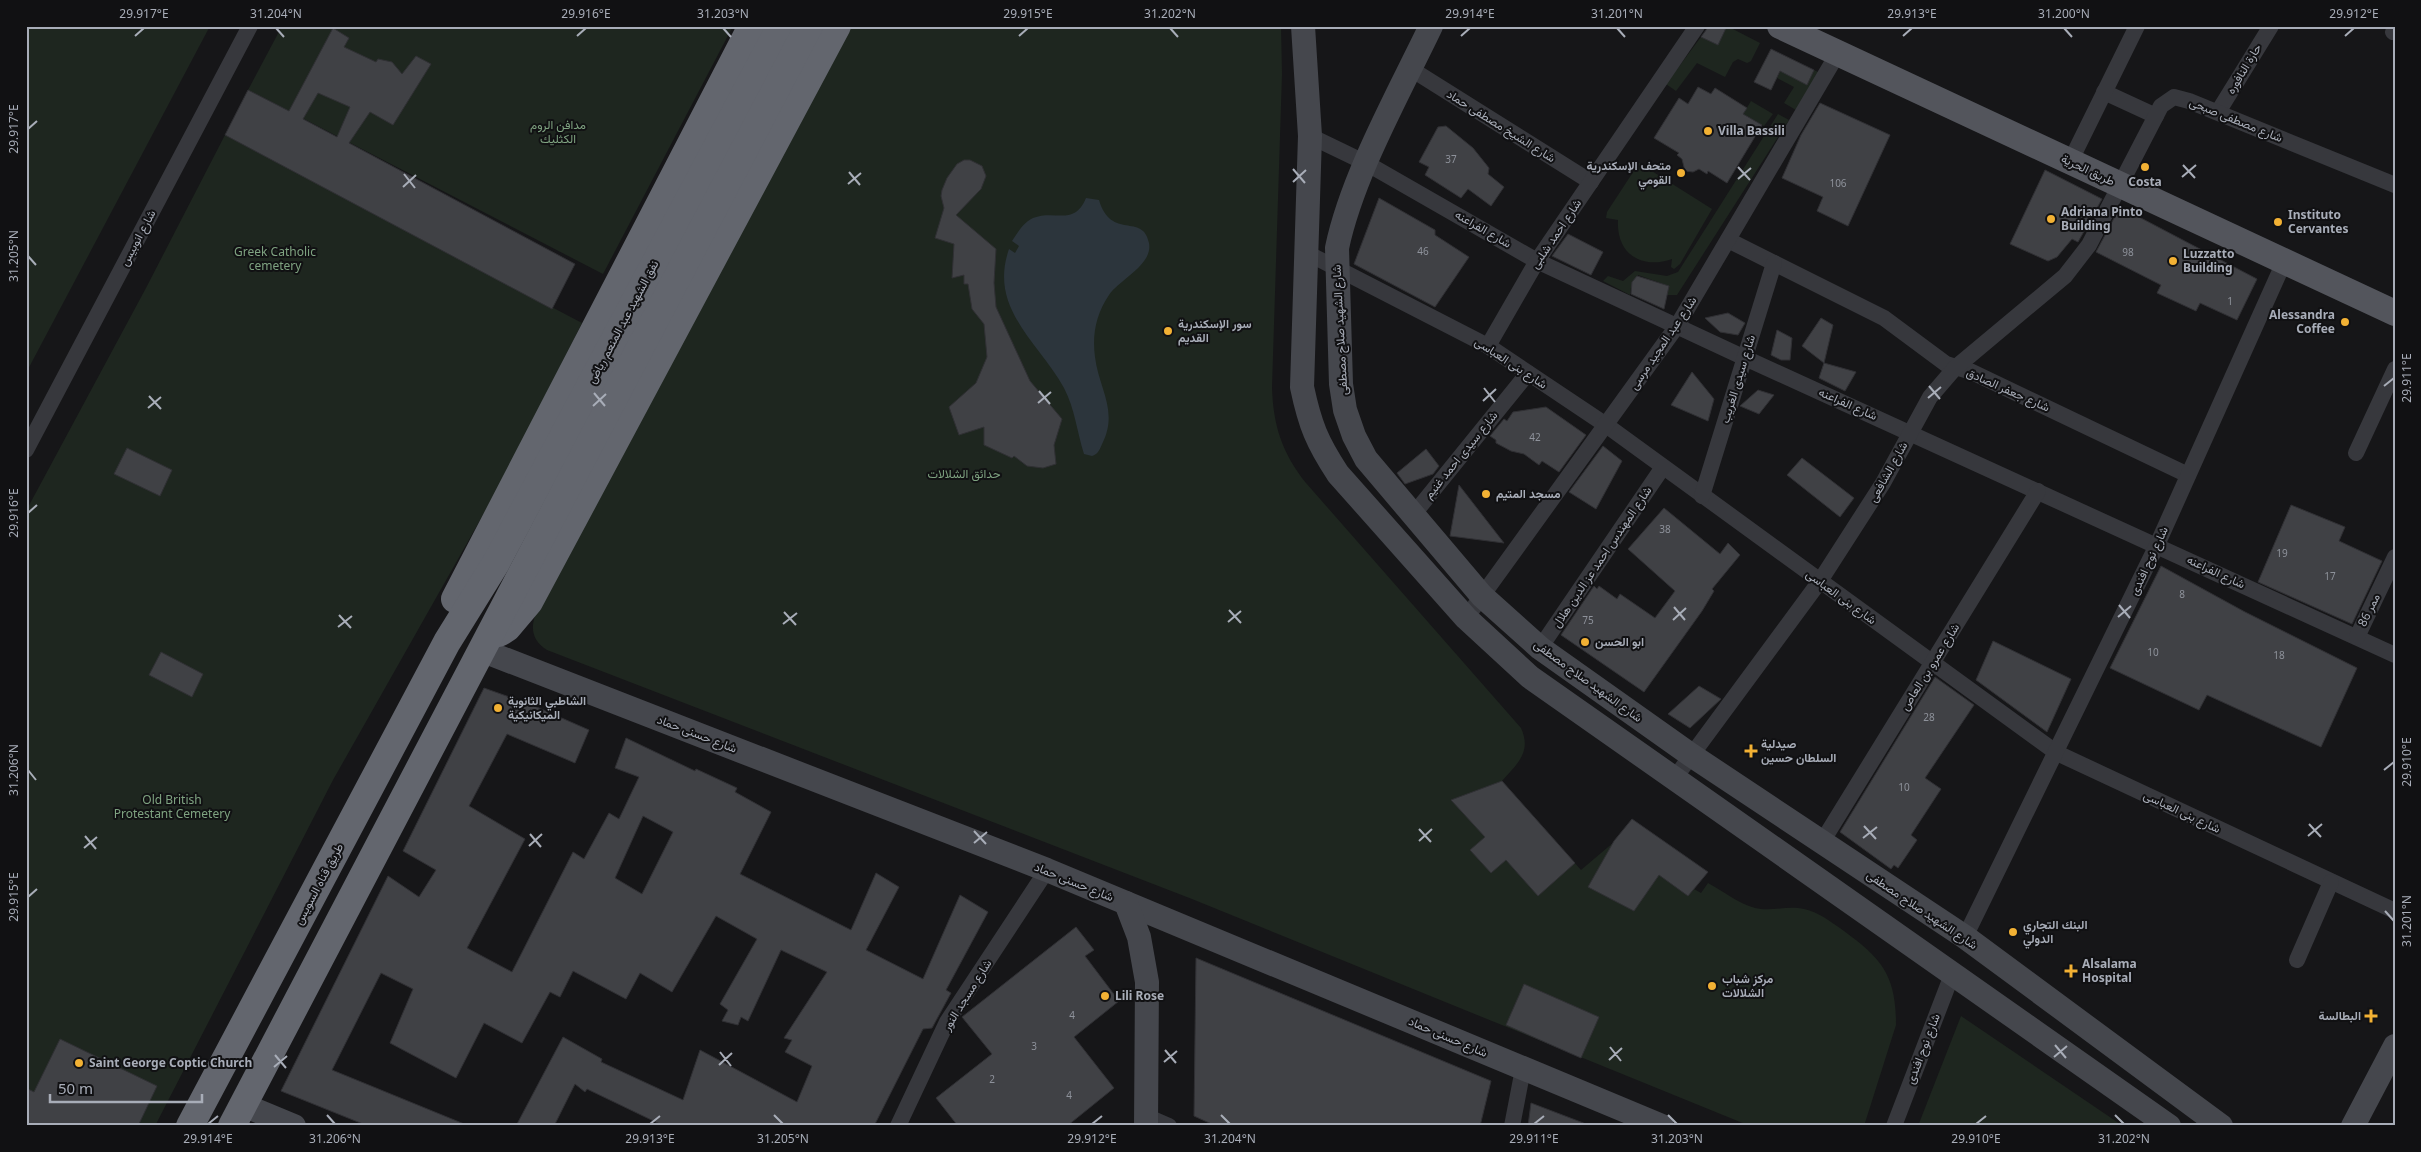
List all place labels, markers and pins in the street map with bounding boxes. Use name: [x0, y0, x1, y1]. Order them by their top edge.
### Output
place label: Villa Bassili: [1718, 122, 1785, 139]
marker: Villa Bassili: [1702, 125, 1714, 137]
place label: متحف الإسكندرية القومي: [1587, 157, 1671, 190]
marker: Costa: [2139, 161, 2151, 173]
marker: متحف الإسكندرية القومي: [1675, 167, 1687, 179]
place label: Costa: [2128, 173, 2162, 190]
place label: Adriana Pinto Building: [2061, 203, 2143, 234]
place label: Instituto Cervantes: [2288, 206, 2348, 237]
marker: Adriana Pinto Building: [2045, 213, 2057, 225]
marker: Instituto Cervantes: [2272, 216, 2284, 228]
place label: Luzzatto Building: [2183, 245, 2234, 276]
marker: Luzzatto Building: [2167, 255, 2179, 267]
place label: Alessandra Coffee: [2269, 306, 2335, 337]
place label: سور الإسكندرية القديم: [1178, 315, 1252, 346]
marker: Alessandra Coffee: [2339, 316, 2351, 328]
marker: سور الإسكندرية القديم: [1162, 325, 1174, 337]
place label: مسجد المتيم: [1496, 485, 1561, 502]
marker: مسجد المتيم: [1480, 488, 1492, 500]
place label: ابو الحسن: [1595, 633, 1644, 650]
marker: ابو الحسن: [1579, 636, 1591, 648]
place label: الشاطبي الثانوية الميكانيكية: [508, 692, 586, 723]
marker: الشاطبي الثانوية الميكانيكية: [492, 702, 504, 714]
place label: صيدلية السلطان حسين: [1761, 735, 1836, 766]
marker: صيدلية السلطان حسين: [1745, 745, 1757, 757]
place label: البنك التجاري الدولي: [2023, 916, 2088, 949]
marker: البنك التجاري الدولي: [2007, 926, 2019, 938]
place label: Alsalama Hospital: [2082, 955, 2137, 986]
marker: Alsalama Hospital: [2064, 964, 2078, 978]
place label: مركز شباب الشلالات: [1722, 970, 1774, 1001]
marker: مركز شباب الشلالات: [1706, 980, 1718, 992]
place label: Lili Rose: [1115, 987, 1164, 1004]
marker: Lili Rose: [1099, 990, 1111, 1002]
place label: البطالسة: [2319, 1007, 2361, 1024]
marker: البطالسة: [2365, 1010, 2377, 1022]
place label: Saint George Coptic Church: [89, 1054, 252, 1071]
marker: Saint George Coptic Church: [73, 1057, 85, 1069]

